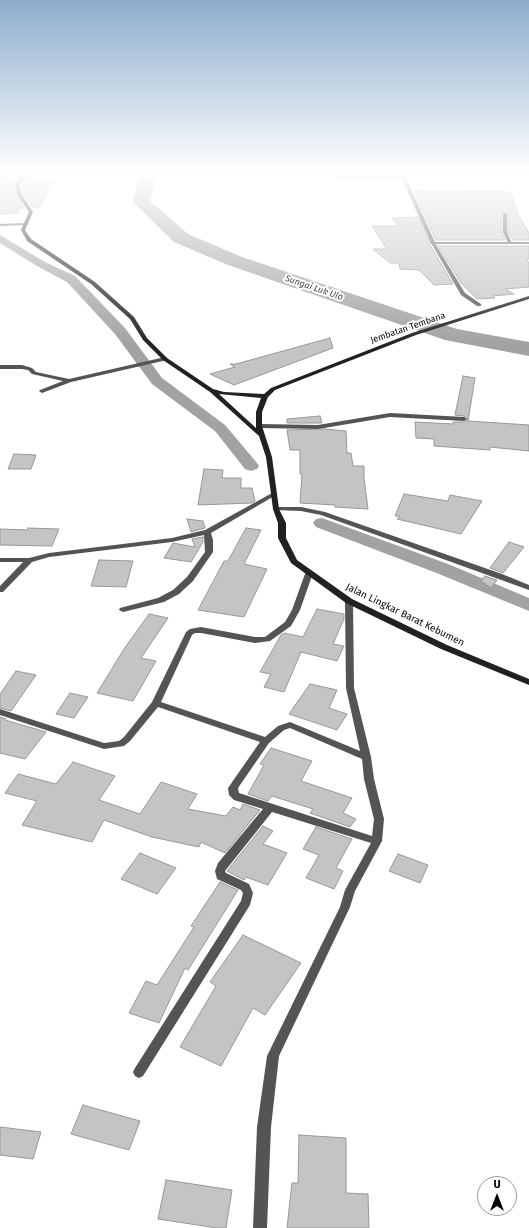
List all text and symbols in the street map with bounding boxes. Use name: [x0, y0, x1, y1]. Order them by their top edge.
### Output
water label: Sungai Luk Ulo: [283, 273, 345, 303]
street label: Jembatan Tembana: [369, 310, 447, 346]
street label: Jalan Lingkar Barat Kebumen: [344, 581, 466, 649]
north arrow: [477, 1176, 517, 1216]
text: U: [493, 1178, 501, 1191]

